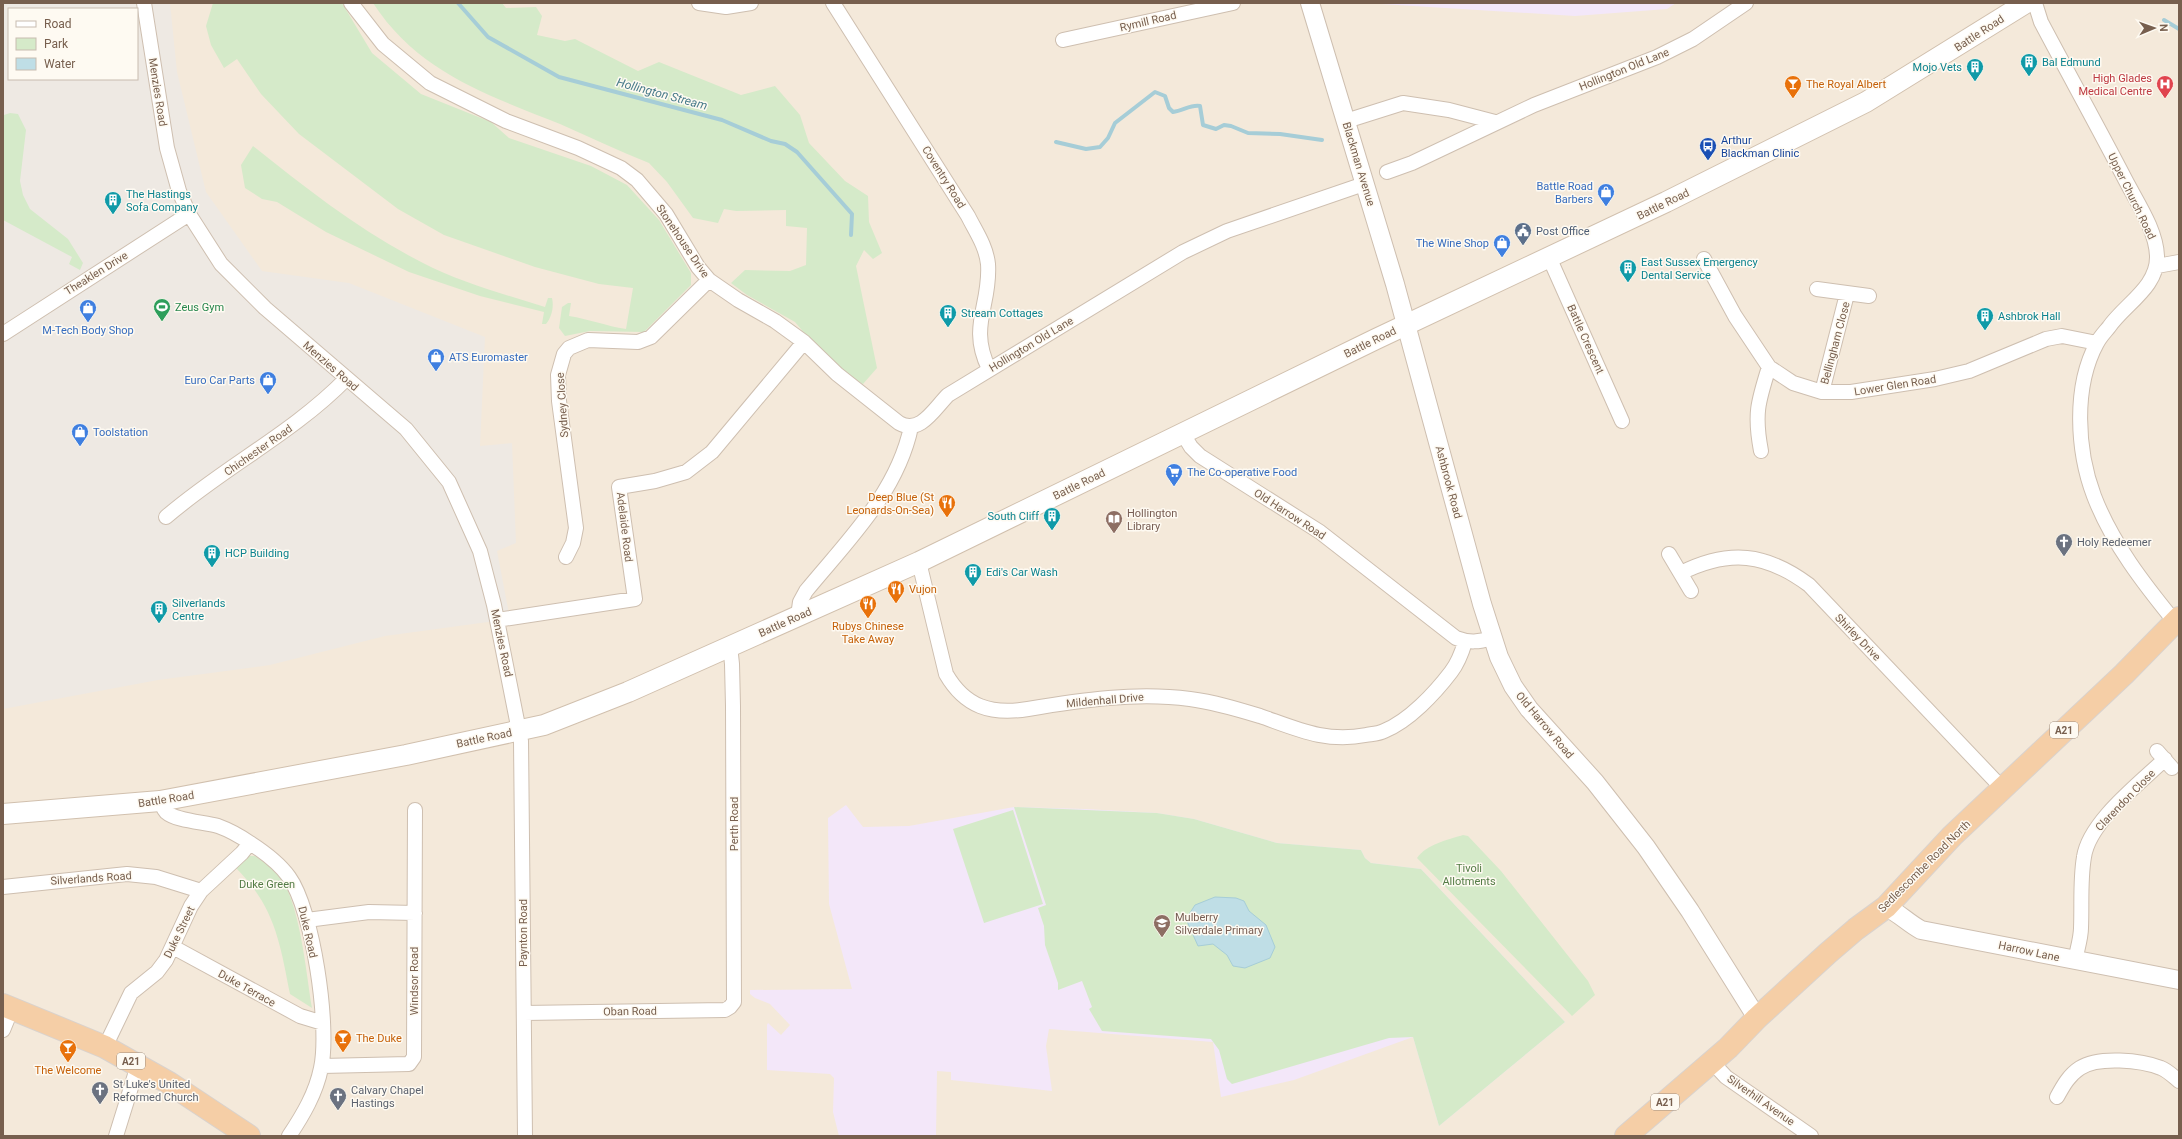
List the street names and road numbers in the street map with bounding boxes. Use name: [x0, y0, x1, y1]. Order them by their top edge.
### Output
street label: Rymill Road: [1119, 9, 1178, 34]
street label: Battle Road: [1952, 13, 2007, 54]
street label: Hollington Old Lane: [1577, 45, 1671, 93]
street label: Menzies Road: [146, 57, 169, 127]
street label: Blackman Avenue: [1340, 121, 1378, 208]
street label: Coventry Road: [919, 144, 968, 211]
street label: Upper Church Road: [2105, 151, 2158, 242]
street label: Battle Road: [1635, 186, 1691, 223]
street label: Stonehouse Drive: [653, 202, 712, 281]
street label: Theaklen Drive: [62, 249, 130, 298]
street label: Bellingham Close: [1818, 300, 1853, 386]
street label: Battle Crescent: [1564, 302, 1607, 376]
street label: Hollington Old Lane: [987, 314, 1076, 375]
street label: Battle Road: [1342, 324, 1398, 361]
street label: Menzies Road: [300, 339, 361, 394]
street label: Sydney Close: [554, 372, 571, 438]
street label: Lower Glen Road: [1853, 373, 1937, 398]
street label: Chichester Road: [222, 422, 295, 479]
street label: Ashbrook Road: [1433, 444, 1464, 520]
street label: Battle Road: [1051, 466, 1107, 503]
street label: Old Harrow Road: [1251, 486, 1328, 542]
street label: Adelaide Road: [614, 491, 635, 563]
street label: Battle Road: [757, 605, 814, 640]
street label: Menzies Road: [488, 608, 515, 678]
street label: Shirley Drive: [1832, 611, 1883, 664]
street label: Old Harrow Road: [1513, 689, 1576, 761]
street label: Mildenhall Drive: [1066, 691, 1145, 710]
road number: A21: [2050, 722, 2078, 738]
street label: Battle Road: [455, 726, 513, 751]
street label: Clarendon Close: [2093, 767, 2158, 834]
street label: Battle Road: [137, 789, 195, 810]
street label: Perth Road: [728, 797, 741, 851]
street label: Sedlescombe Road North: [1876, 818, 1973, 915]
street label: Silverlands Road: [50, 869, 132, 888]
street label: Paynton Road: [517, 899, 530, 967]
street label: Duke Street: [161, 904, 198, 960]
street label: Duke Road: [295, 905, 320, 959]
street label: Harrow Lane: [1997, 939, 2061, 964]
street label: Windsor Road: [408, 947, 421, 1015]
street label: Duke Terrace: [216, 967, 278, 1010]
street label: Oban Road: [603, 1005, 657, 1018]
road number: A21: [117, 1053, 145, 1069]
street label: Silverhill Avenue: [1724, 1072, 1797, 1129]
road number: A21: [1651, 1094, 1679, 1110]

